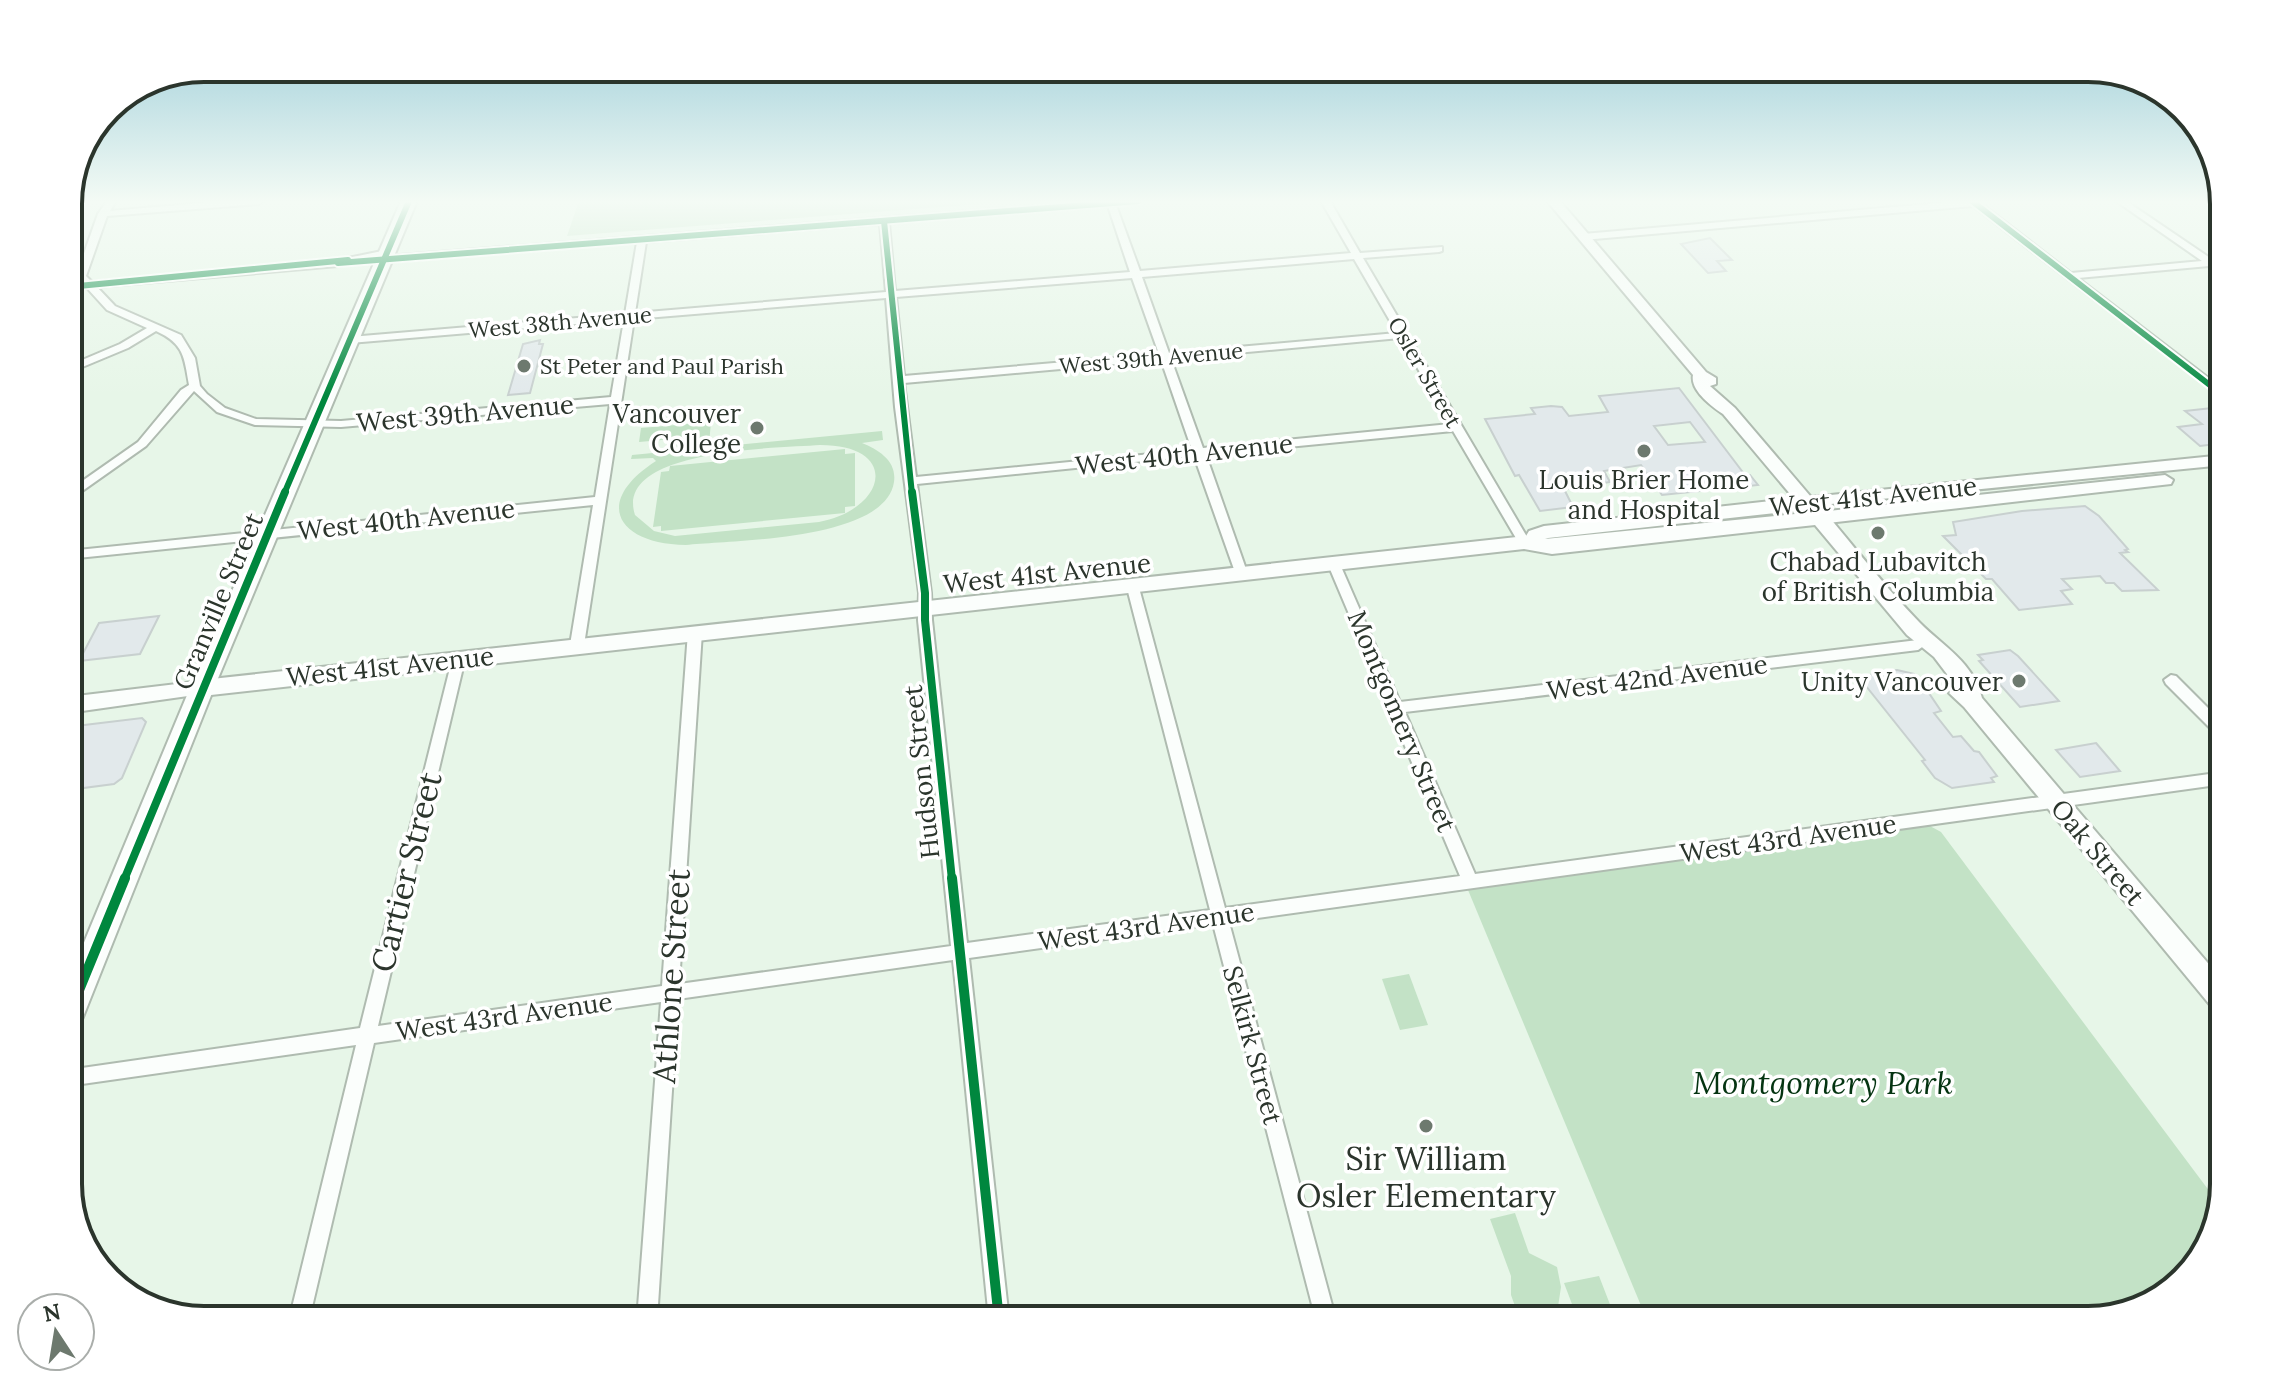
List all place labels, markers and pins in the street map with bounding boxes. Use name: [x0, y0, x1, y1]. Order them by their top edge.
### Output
place label: St Peter and Paul Parish: [540, 352, 784, 380]
marker: St Peter and Paul Parish: [515, 357, 533, 375]
place label: Vancouver College: [612, 397, 742, 460]
marker: Vancouver College: [748, 419, 766, 437]
marker: Louis Brier Home and Hospital: [1635, 442, 1653, 460]
place label: Louis Brier Home and Hospital: [1539, 463, 1749, 526]
marker: Chabad Lubavitch of British Columbia: [1869, 524, 1887, 542]
place label: Chabad Lubavitch of British Columbia: [1762, 545, 1994, 608]
place label: Unity Vancouver: [1801, 665, 2004, 698]
marker: Unity Vancouver: [2010, 672, 2028, 690]
marker: Sir William Osler Elementary: [1417, 1117, 1435, 1135]
place label: Sir William Osler Elementary: [1296, 1138, 1556, 1216]

